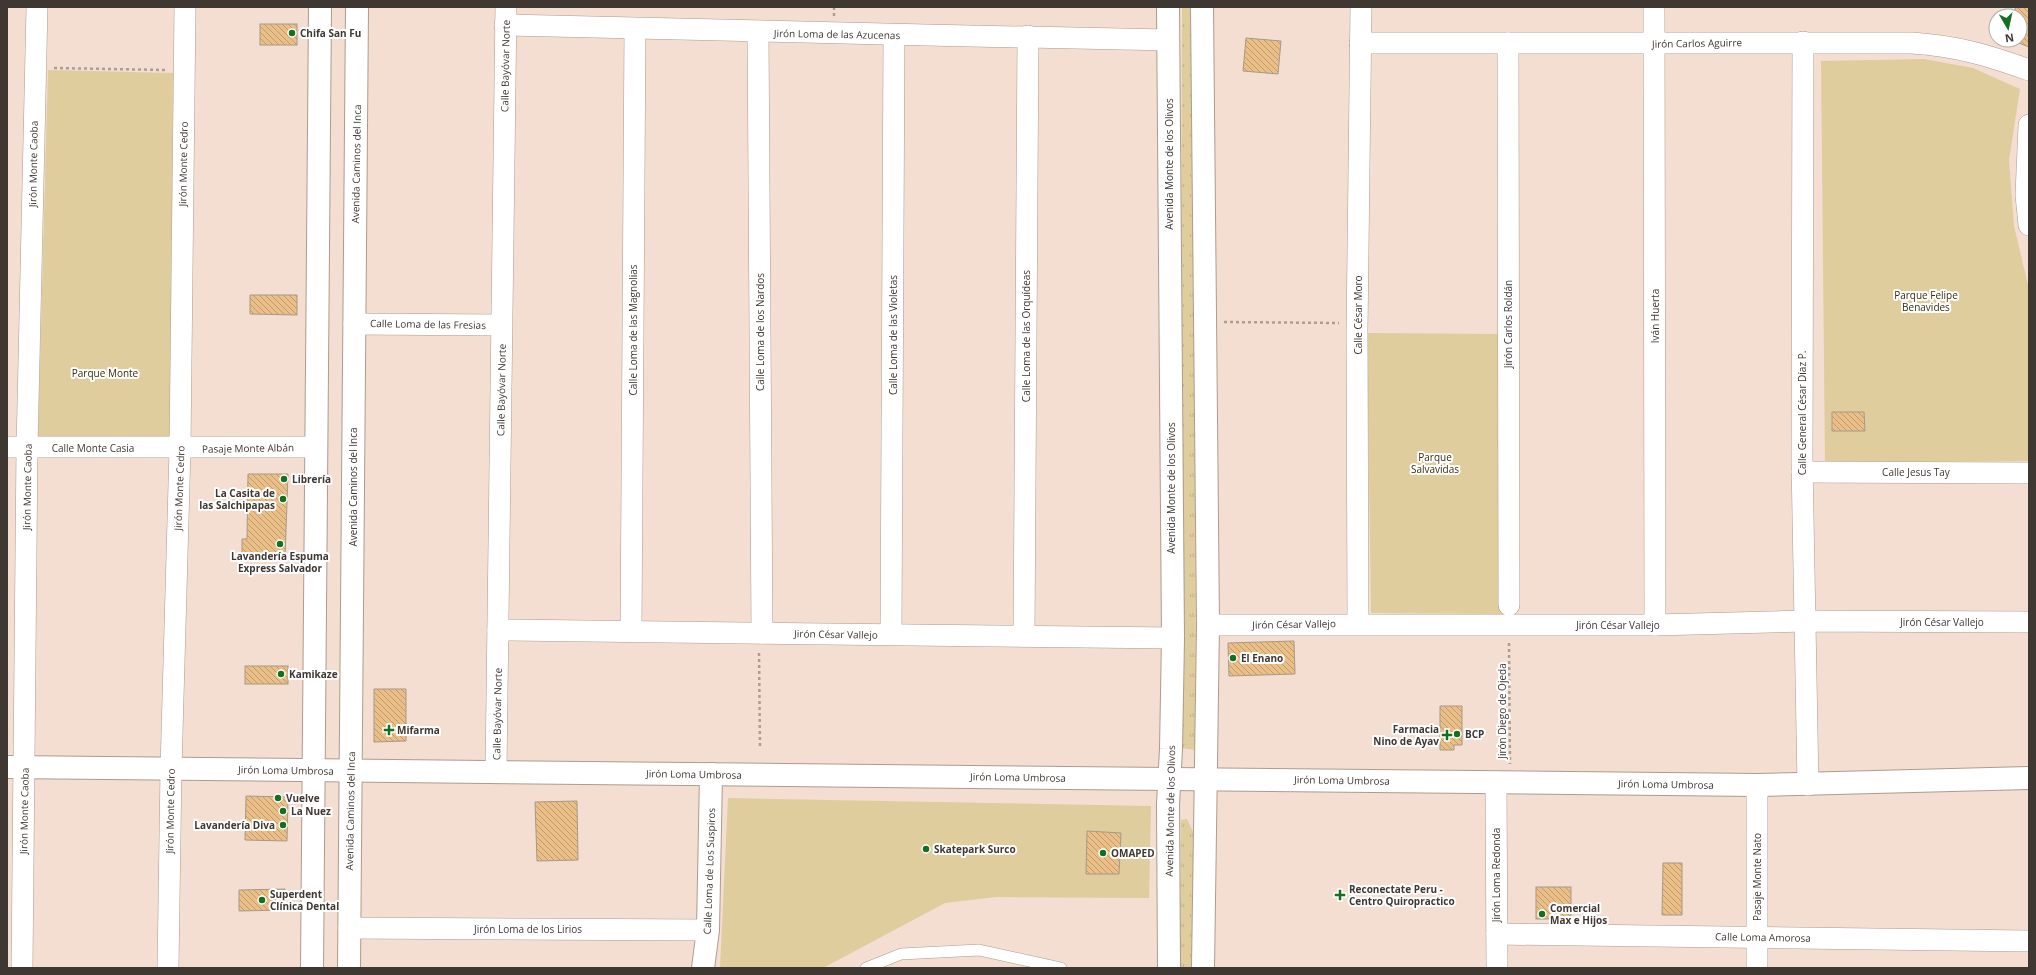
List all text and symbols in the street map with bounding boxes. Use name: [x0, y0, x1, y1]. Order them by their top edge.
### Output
north arrow: [1988, 8, 2028, 48]
street label: Calle Bayóvar Norte: [497, 19, 513, 112]
place label: Chifa San Fu: [300, 26, 361, 40]
street label: Jirón Loma de las Azucenas: [773, 26, 901, 42]
marker: Chifa San Fu: [287, 28, 297, 38]
text: N: [2004, 30, 2015, 46]
street label: Jirón Carlos Aguirre: [1651, 35, 1743, 51]
street label: Avenida Monte de los Olivos: [1162, 98, 1176, 230]
street label: Avenida Caminos del Inca: [348, 104, 364, 224]
street label: Jirón Monte Caoba: [25, 121, 41, 208]
street label: Jirón Monte Cedro: [175, 121, 191, 208]
street label: Calle Loma de las Magnolias: [626, 264, 640, 396]
street label: Calle Loma de las Orquídeas: [1019, 270, 1033, 402]
street label: Calle Loma de los Nardos: [753, 273, 767, 391]
street label: Calle Loma de las Violetas: [886, 275, 900, 395]
street label: Calle César Moro: [1351, 275, 1365, 355]
street label: Jirón Carlos Roldán: [1501, 280, 1515, 369]
park label: Parque Felipe Benavides: [1894, 288, 1958, 314]
street label: Iván Huerta: [1648, 289, 1662, 343]
street label: Calle Loma de las Fresias: [370, 316, 486, 332]
street label: Calle Bayóvar Norte: [493, 343, 509, 436]
street label: Calle General César Díaz P.: [1795, 351, 1809, 475]
park label: Parque Monte: [72, 366, 139, 380]
street label: Avenida Monte de los Olivos: [1164, 422, 1178, 554]
street label: Avenida Caminos del Inca: [346, 427, 360, 547]
street label: Pasaje Monte Albán: [202, 440, 294, 456]
street label: Calle Monte Casia: [52, 441, 134, 455]
street label: Jirón Monte Caoba: [19, 444, 35, 531]
street label: Jirón Monte Cedro: [170, 445, 187, 532]
park label: Parque Salvavidas: [1411, 450, 1459, 476]
street label: Calle Jesus Tay: [1882, 465, 1951, 479]
place label: Librería: [292, 472, 331, 486]
marker: Librería: [279, 474, 289, 484]
place label: La Casita de las Salchipapas: [199, 486, 275, 512]
marker: La Casita de las Salchipapas: [278, 494, 288, 504]
marker: Lavandería Espuma Express Salvador: [275, 539, 285, 549]
place label: Lavandería Espuma Express Salvador: [231, 549, 329, 575]
street label: Jirón César Vallejo: [1899, 615, 1984, 629]
street label: Jirón César Vallejo: [1251, 616, 1336, 632]
street label: Jirón César Vallejo: [1575, 618, 1660, 632]
street label: Jirón César Vallejo: [793, 626, 878, 642]
place label: El Enano: [1241, 651, 1283, 665]
marker: El Enano: [1228, 653, 1238, 663]
street label: Jirón Diego de Ojeda: [1495, 663, 1509, 760]
place label: Kamikaze: [289, 667, 338, 681]
street label: Calle Bayóvar Norte: [489, 667, 505, 760]
marker: Kamikaze: [276, 669, 286, 679]
place label: Farmacia Nino de Ayav: [1373, 722, 1439, 748]
place label: Mifarma: [397, 723, 440, 737]
marker: Mifarma: [384, 725, 394, 735]
place label: BCP: [1465, 727, 1484, 741]
marker: BCP: [1452, 729, 1462, 739]
marker: Farmacia Nino de Ayav: [1442, 730, 1452, 740]
street label: Avenida Monte de los Olivos: [1162, 745, 1178, 877]
street label: Avenida Caminos del Inca: [342, 751, 358, 871]
street label: Jirón Loma Umbrosa: [237, 762, 334, 778]
street label: Jirón Loma Umbrosa: [645, 766, 742, 782]
street label: Jirón Monte Caoba: [16, 768, 32, 855]
street label: Jirón Monte Cedro: [162, 768, 178, 855]
street label: Jirón Loma Umbrosa: [969, 769, 1066, 785]
street label: Jirón Loma Umbrosa: [1293, 772, 1390, 788]
street label: Jirón Loma Umbrosa: [1617, 776, 1714, 792]
place label: Vuelve: [286, 791, 320, 805]
marker: Vuelve: [273, 793, 283, 803]
place label: La Nuez: [291, 804, 331, 818]
marker: La Nuez: [278, 806, 288, 816]
street label: Calle Loma de Los Suspiros: [700, 807, 718, 935]
place label: Lavandería Diva: [194, 818, 275, 832]
marker: Lavandería Diva: [278, 820, 288, 830]
street label: Jirón Loma Redonda: [1489, 828, 1503, 923]
street label: Pasaje Monte Nato: [1750, 833, 1764, 921]
place label: Skatepark Surco: [934, 842, 1016, 856]
marker: Skatepark Surco: [921, 844, 931, 854]
place label: OMAPED: [1111, 846, 1155, 860]
marker: OMAPED: [1098, 848, 1108, 858]
place label: Reconectate Peru - Centro Quiropractico: [1349, 882, 1455, 908]
place label: Superdent Clínica Dental: [270, 887, 339, 913]
marker: Reconectate Peru - Centro Quiropractico: [1334, 889, 1346, 901]
marker: Superdent Clínica Dental: [257, 895, 267, 905]
place label: Comercial Max e Hijos: [1550, 901, 1607, 927]
marker: Comercial Max e Hijos: [1537, 909, 1547, 919]
street label: Jirón Loma de los Lirios: [473, 922, 582, 936]
street label: Calle Loma Amorosa: [1715, 929, 1811, 945]

